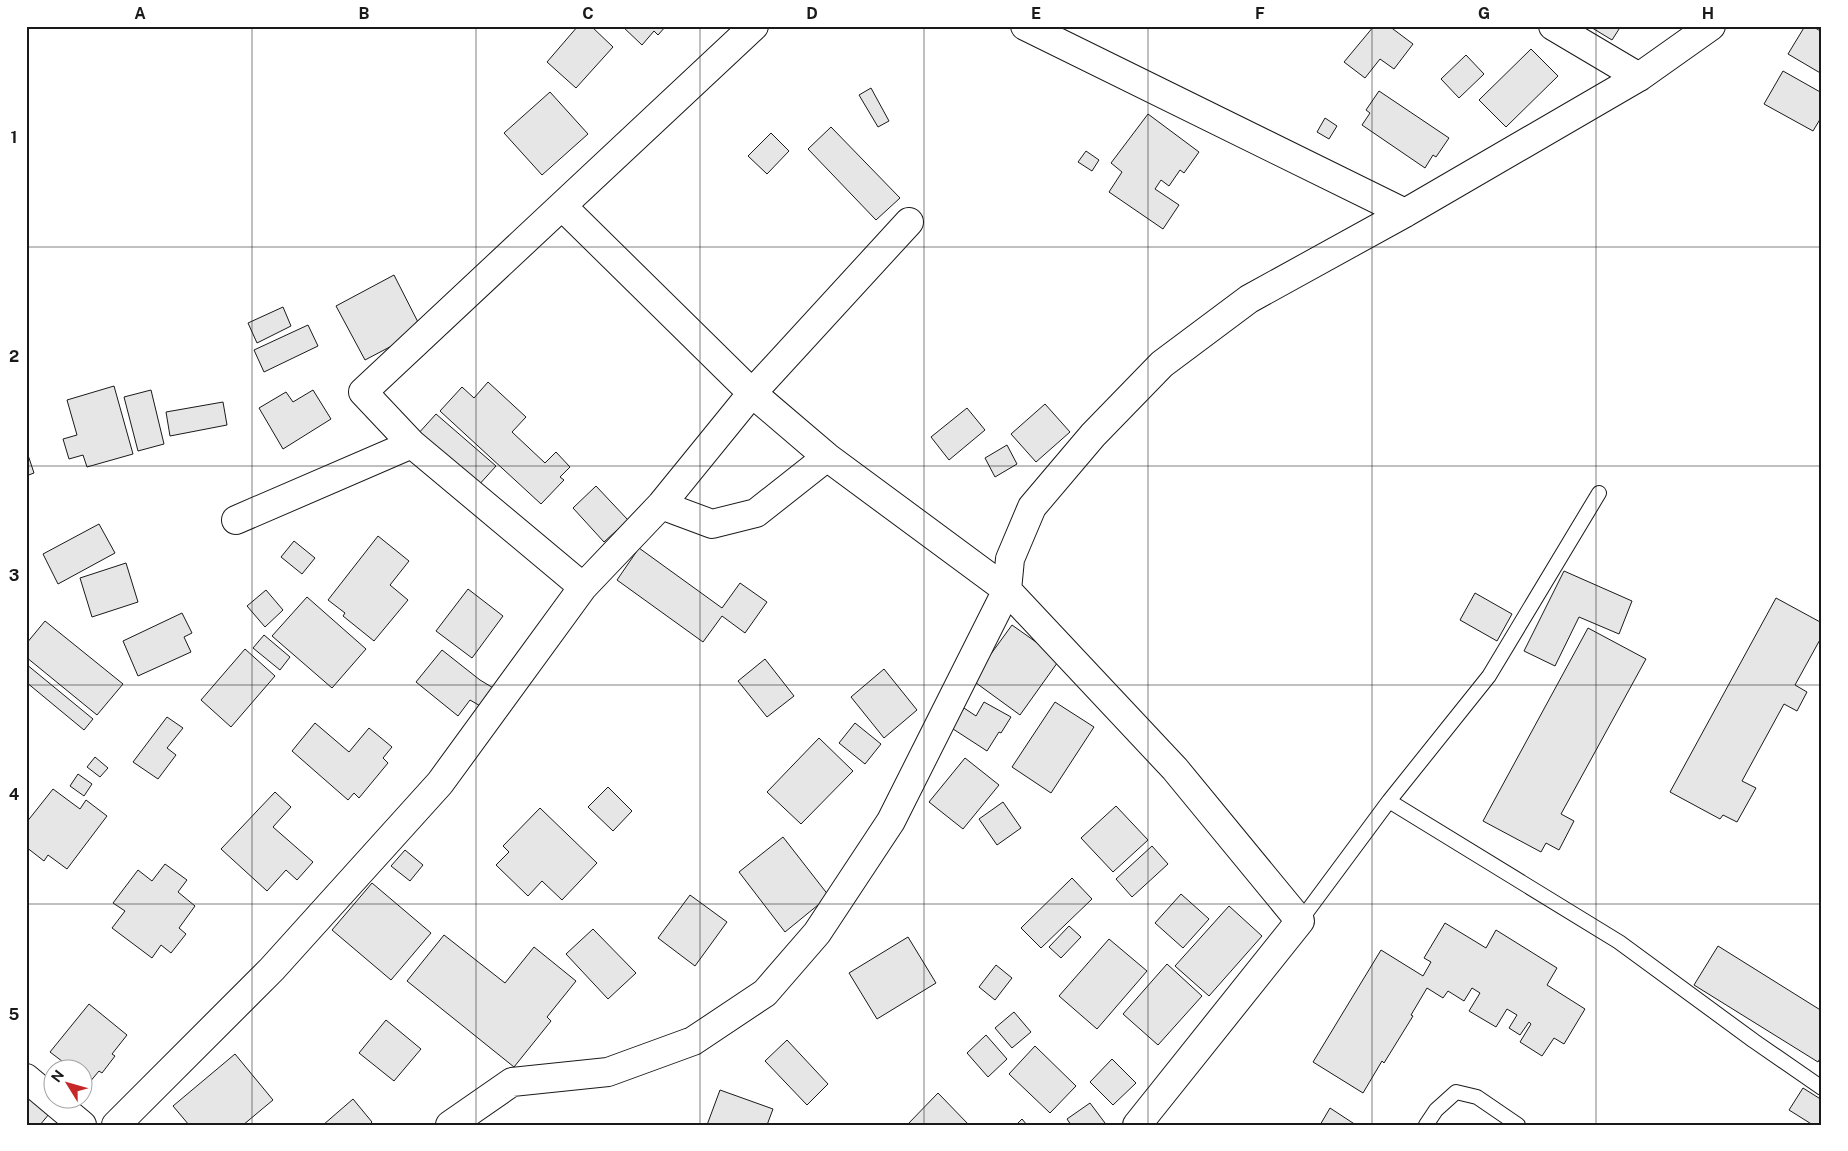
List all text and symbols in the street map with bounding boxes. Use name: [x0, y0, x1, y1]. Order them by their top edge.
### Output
text: A: [134, 4, 146, 23]
text: B: [359, 4, 370, 23]
text: C: [582, 4, 594, 23]
text: D: [806, 4, 818, 23]
text: E: [1031, 4, 1041, 23]
text: F: [1255, 4, 1265, 23]
text: G: [1478, 4, 1490, 23]
text: H: [1702, 4, 1714, 23]
text: 1: [11, 128, 17, 147]
text: 2: [9, 347, 19, 366]
text: 3: [9, 566, 19, 585]
text: 4: [9, 785, 20, 804]
text: 5: [9, 1005, 20, 1024]
north arrow: [42, 1058, 92, 1108]
text: N: [48, 1067, 67, 1085]

